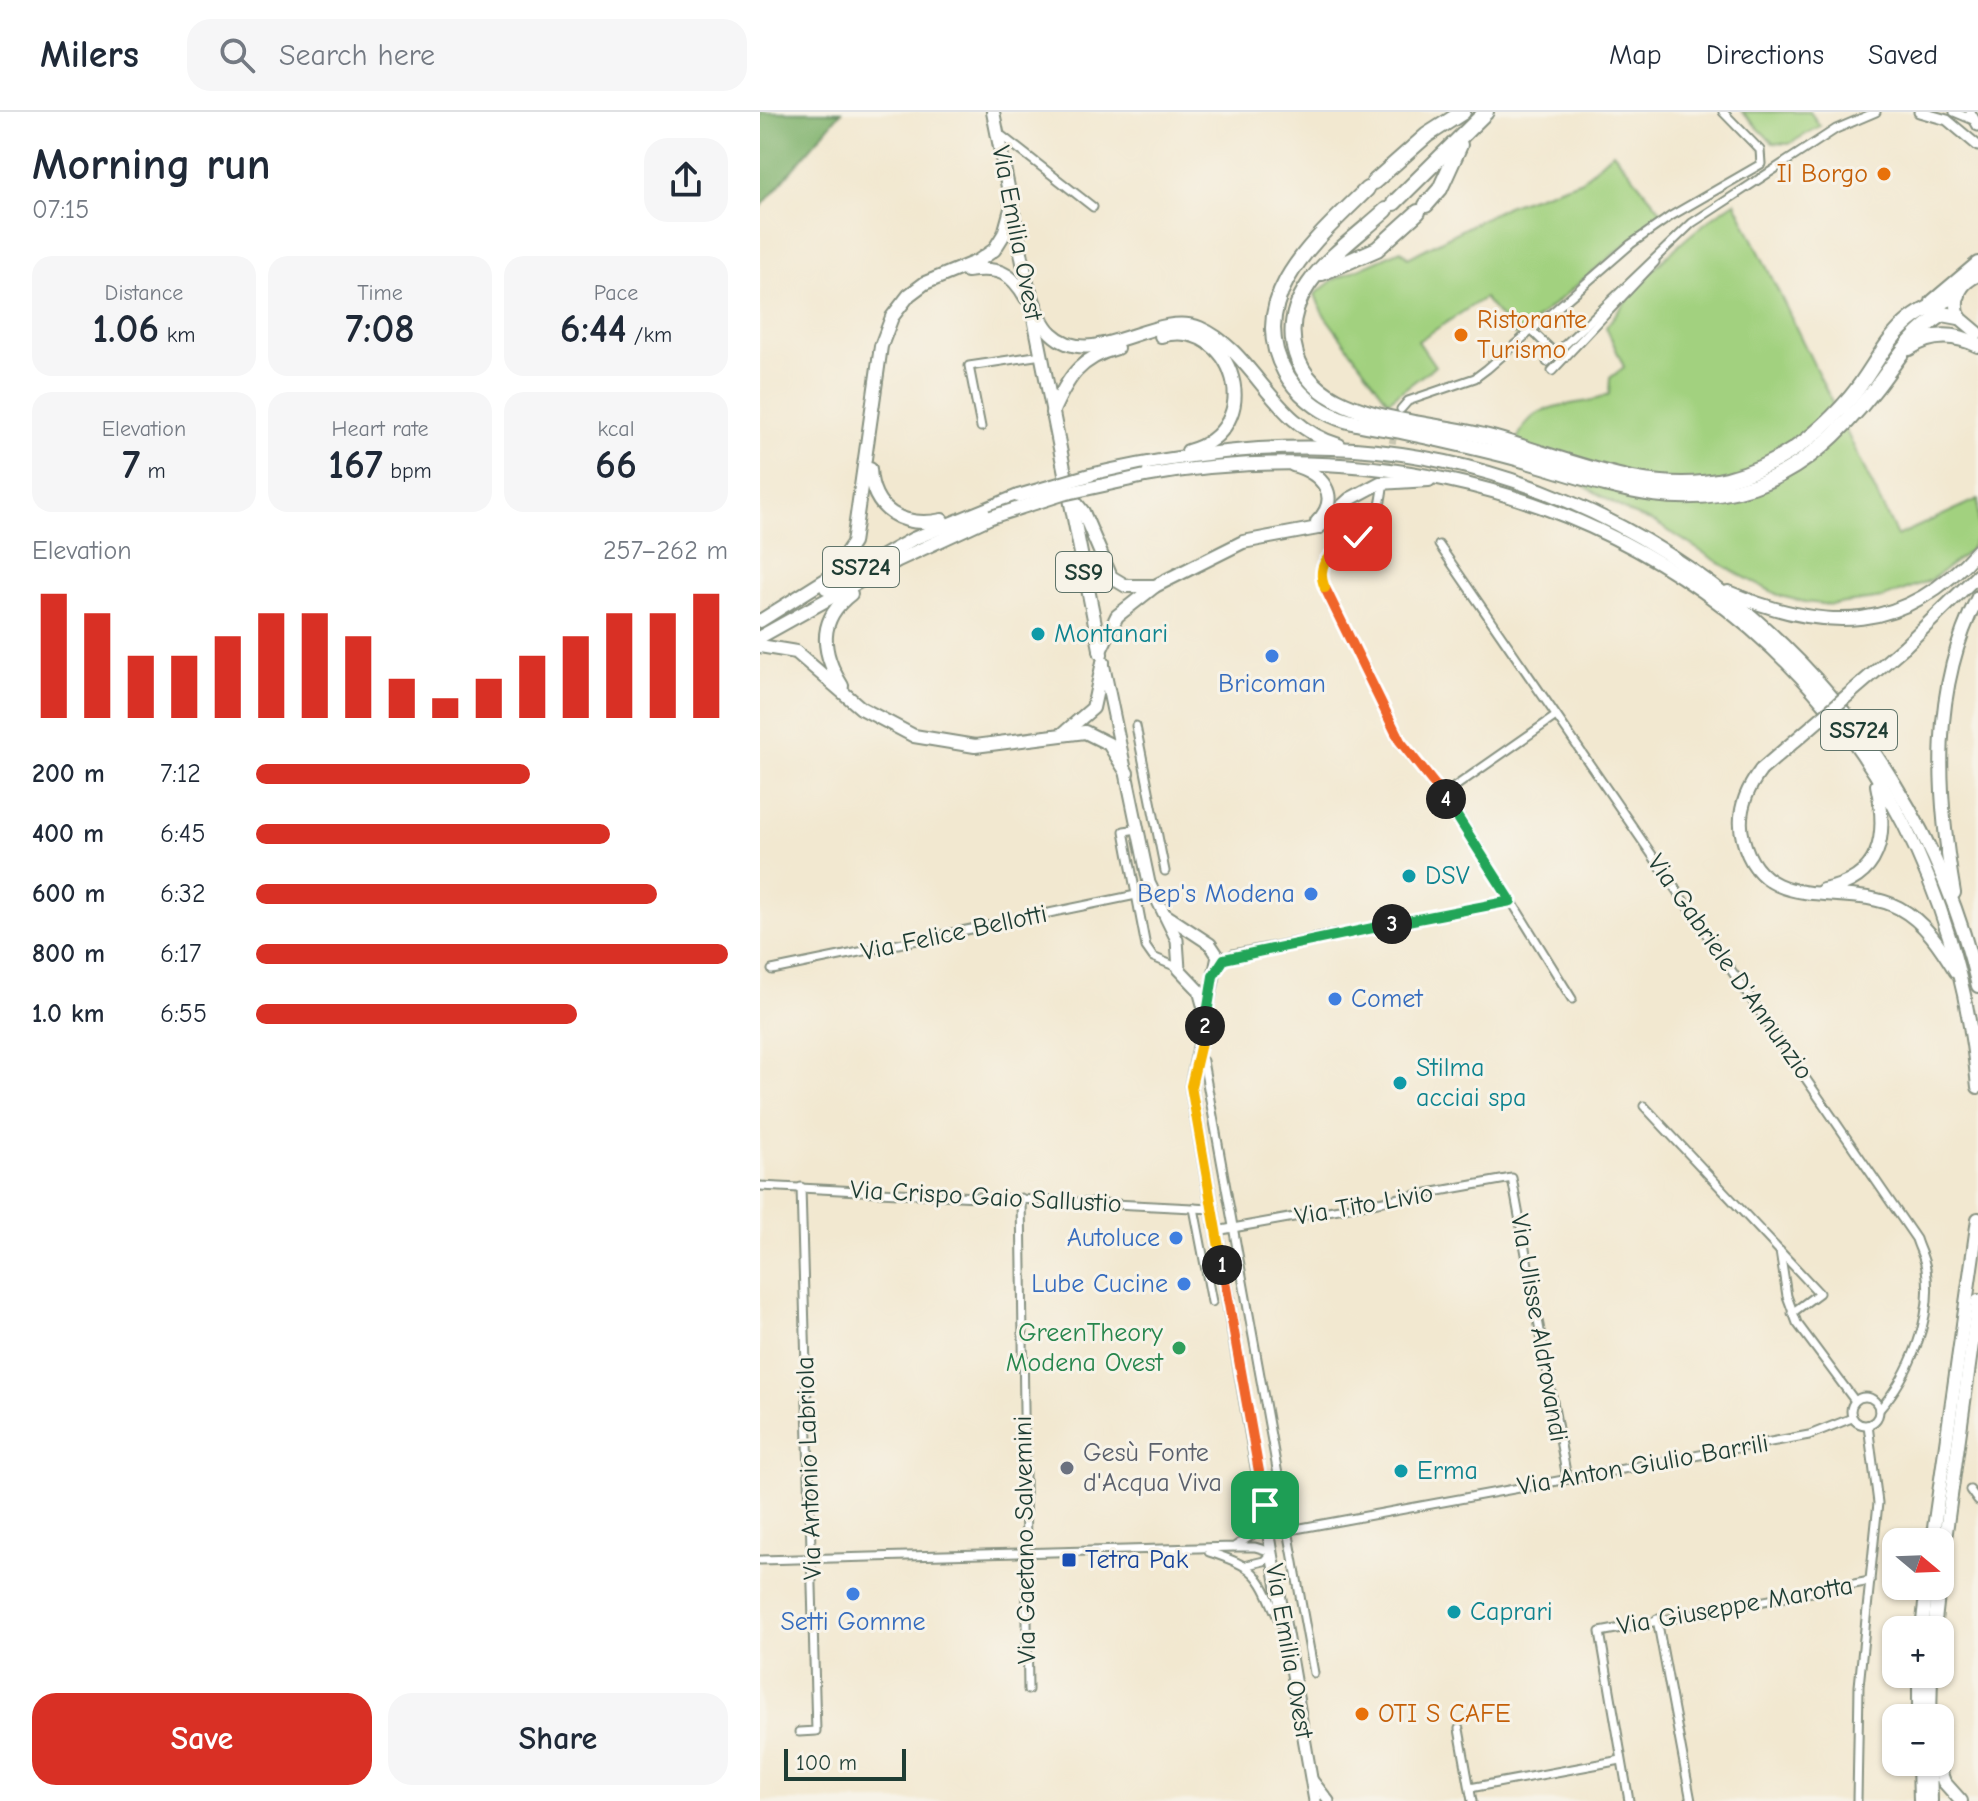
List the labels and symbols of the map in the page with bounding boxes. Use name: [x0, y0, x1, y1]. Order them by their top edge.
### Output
street label: Via Emilia Ovest: [985, 143, 1049, 324]
place label: Il Borgo: [1776, 159, 1868, 189]
marker: Il Borgo: [1875, 165, 1893, 183]
place label: Ristorante Turismo: [1477, 305, 1587, 365]
marker: Ristorante Turismo: [1452, 326, 1470, 344]
pin: [1324, 503, 1392, 571]
road number: SS724: [823, 547, 899, 587]
road number: SS9: [1056, 552, 1112, 592]
place label: Montanari: [1054, 619, 1168, 649]
marker: Montanari: [1029, 625, 1047, 643]
marker: Bricoman: [1263, 647, 1281, 665]
place label: Bricoman: [1218, 669, 1326, 699]
road number: SS724: [1821, 710, 1897, 750]
pin: 4: [1426, 779, 1466, 819]
street label: Via Gabriele D'Annunzio: [1641, 848, 1819, 1086]
place label: DSV: [1425, 861, 1470, 891]
marker: DSV: [1400, 867, 1418, 885]
place label: Bep's Modena: [1137, 879, 1295, 909]
marker: Bep's Modena: [1302, 885, 1320, 903]
street label: Via Felice Bellotti: [858, 899, 1050, 967]
pin: 3: [1372, 904, 1412, 944]
place label: Comet: [1351, 984, 1424, 1014]
marker: Comet: [1326, 990, 1344, 1008]
pin: 2: [1185, 1006, 1225, 1046]
place label: Stilma acciai spa: [1416, 1053, 1526, 1113]
marker: Stilma acciai spa: [1391, 1074, 1409, 1092]
street label: Via Crispo Gaio Sallustio: [849, 1175, 1123, 1219]
street label: Via Tito Livio: [1292, 1178, 1436, 1232]
street label: Via Ulisse Aldrovandi: [1504, 1212, 1574, 1444]
place label: Autoluce: [1067, 1223, 1160, 1253]
marker: Autoluce: [1167, 1229, 1185, 1247]
pin: 1: [1202, 1245, 1242, 1285]
place label: Lube Cucine: [1031, 1269, 1168, 1299]
marker: Lube Cucine: [1175, 1275, 1193, 1293]
place label: GreenTheory Modena Ovest: [1006, 1318, 1165, 1378]
marker: GreenTheory Modena Ovest: [1170, 1339, 1188, 1357]
street label: Via Antonio Labriola: [790, 1356, 828, 1580]
street label: Via Gaetano Salvemini: [1008, 1416, 1042, 1664]
street label: Via Anton Giulio Barrili: [1515, 1428, 1771, 1502]
place label: Gesù Fonte d'Acqua Viva: [1083, 1438, 1222, 1498]
place label: Erma: [1417, 1456, 1478, 1486]
marker: Gesù Fonte d'Acqua Viva: [1058, 1459, 1076, 1477]
marker: Erma: [1392, 1462, 1410, 1480]
pin: [1231, 1471, 1299, 1539]
north arrow: [1882, 1528, 1954, 1600]
place label: Tetra Pak: [1085, 1545, 1189, 1575]
marker: Tetra Pak: [1060, 1551, 1078, 1569]
street label: Via Emilia Ovest: [1259, 1561, 1319, 1742]
street label: Via Giuseppe Marotta: [1615, 1570, 1855, 1642]
marker: Setti Gomme: [844, 1585, 862, 1603]
place label: Caprari: [1470, 1597, 1553, 1627]
marker: Caprari: [1445, 1603, 1463, 1621]
place label: Setti Gomme: [780, 1607, 926, 1637]
place label: OTI S CAFE: [1378, 1699, 1511, 1729]
marker: OTI S CAFE: [1353, 1705, 1371, 1723]
scale bar: [784, 1745, 906, 1781]

